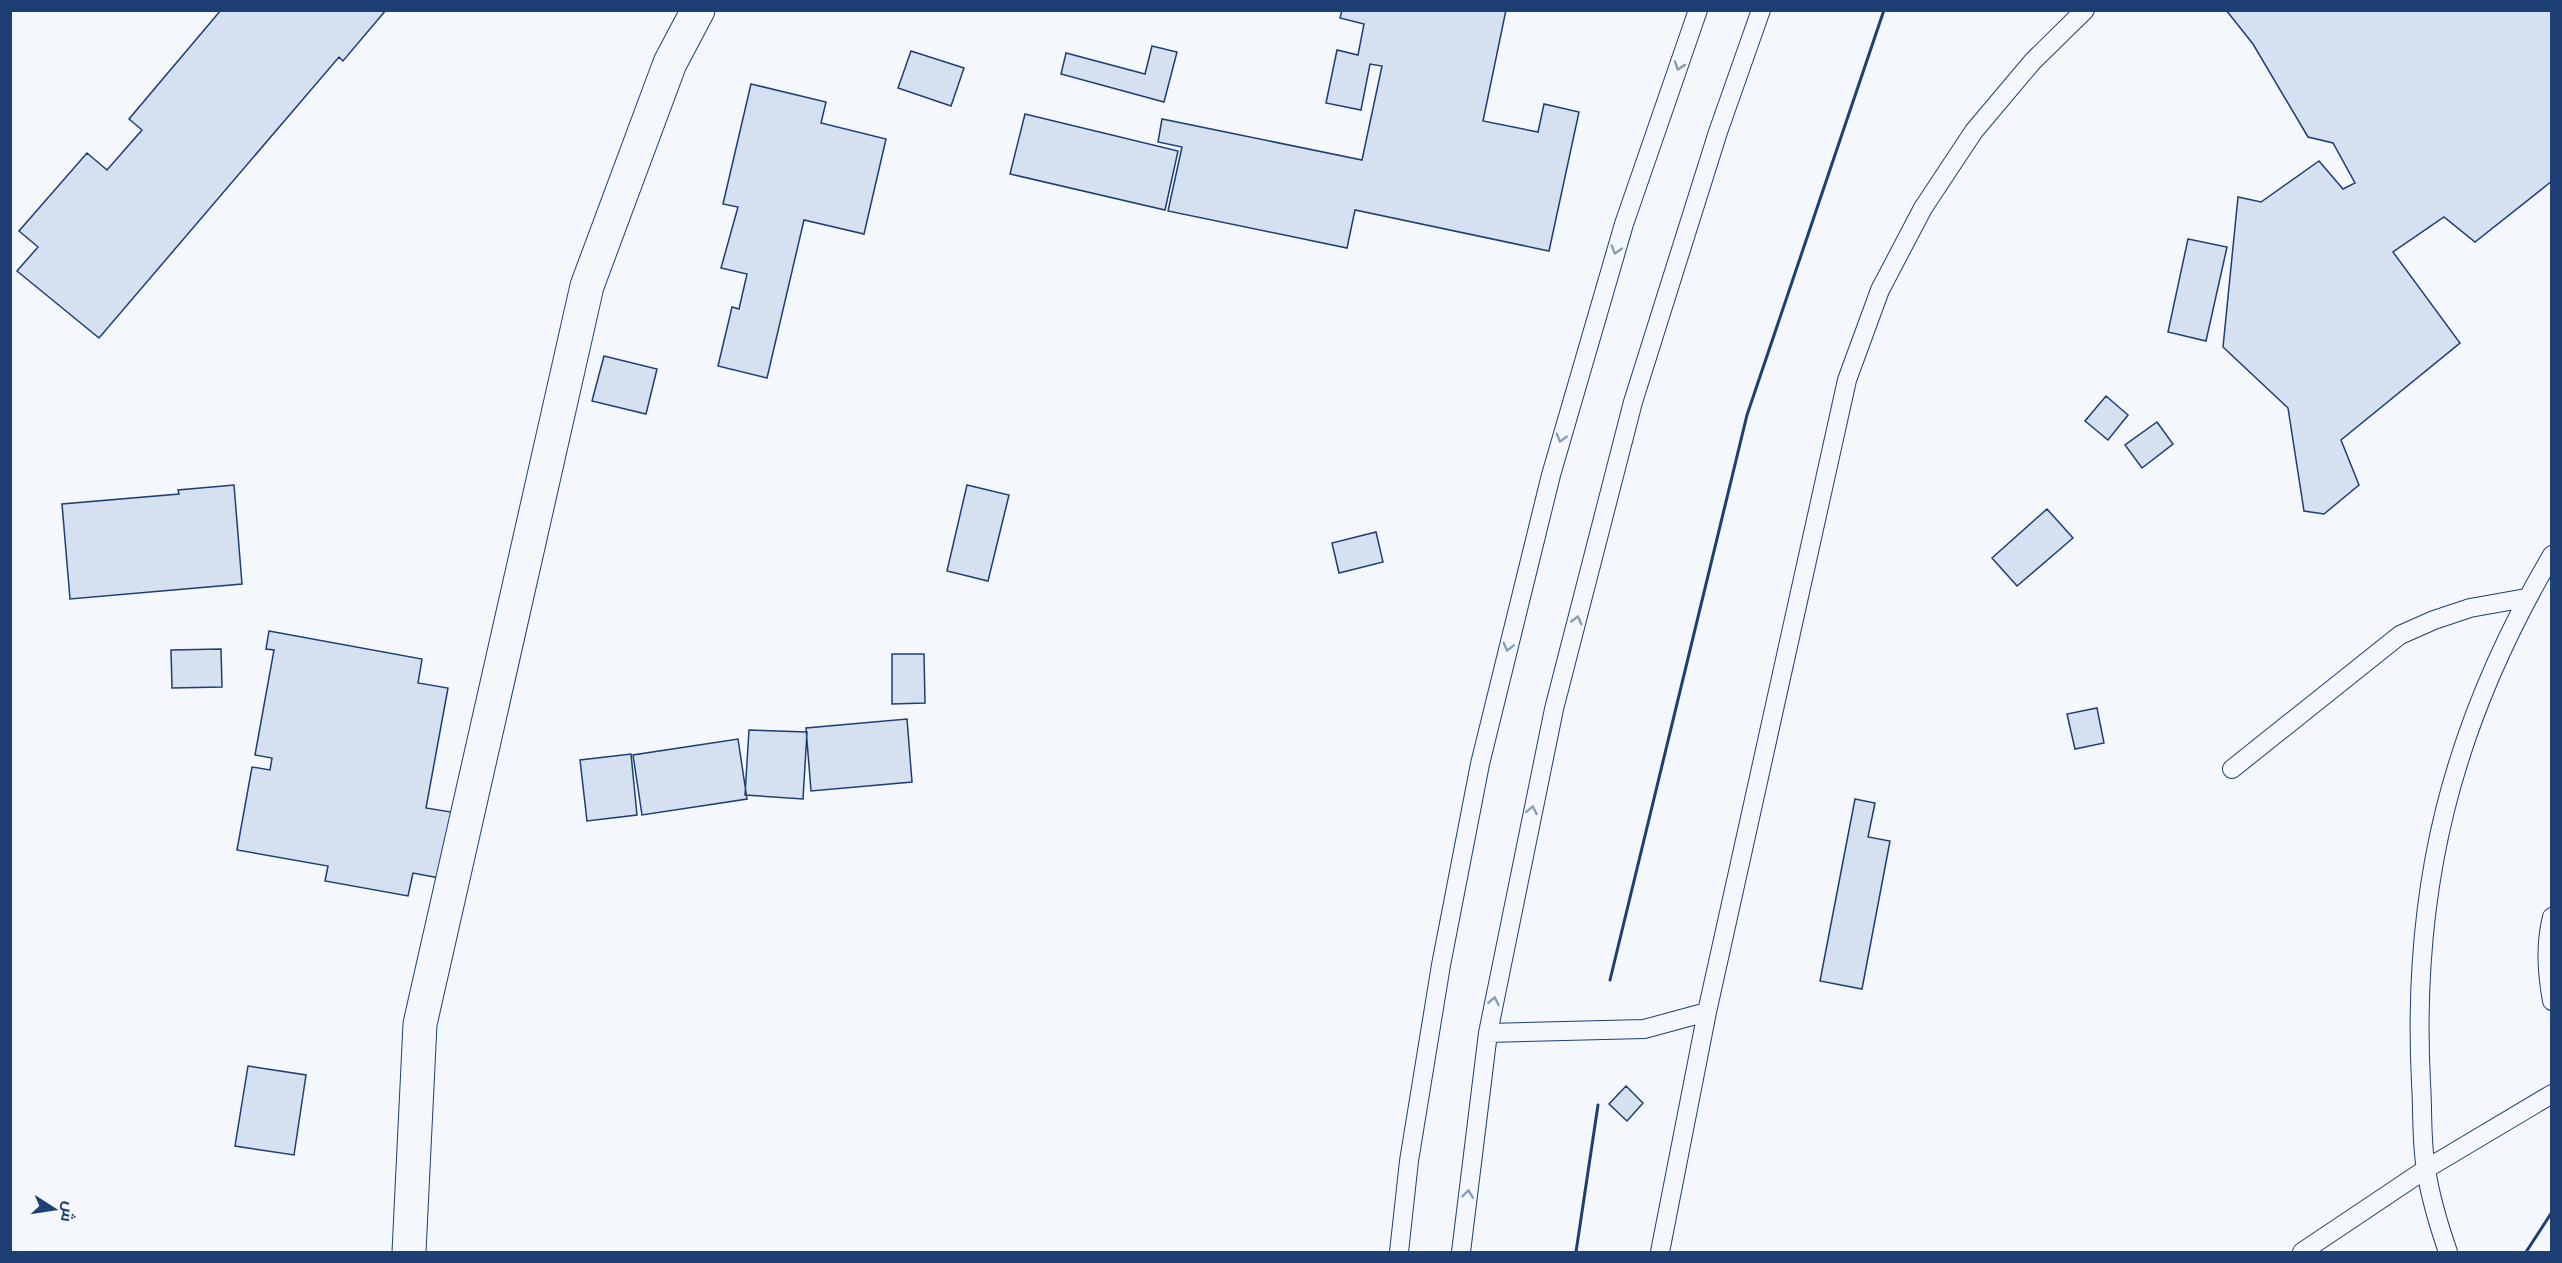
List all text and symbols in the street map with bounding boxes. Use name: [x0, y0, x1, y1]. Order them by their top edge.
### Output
one-way arrow: [1673, 60, 1686, 71]
one-way arrow: [1611, 245, 1623, 255]
one-way arrow: [1556, 432, 1568, 443]
one-way arrow: [1569, 615, 1582, 625]
one-way arrow: [1503, 642, 1516, 652]
one-way arrow: [1525, 805, 1538, 815]
one-way arrow: [1487, 997, 1500, 1007]
north arrow: [24, 1179, 84, 1239]
one-way arrow: [1462, 1190, 1474, 1199]
text: ش: [56, 1200, 81, 1224]

